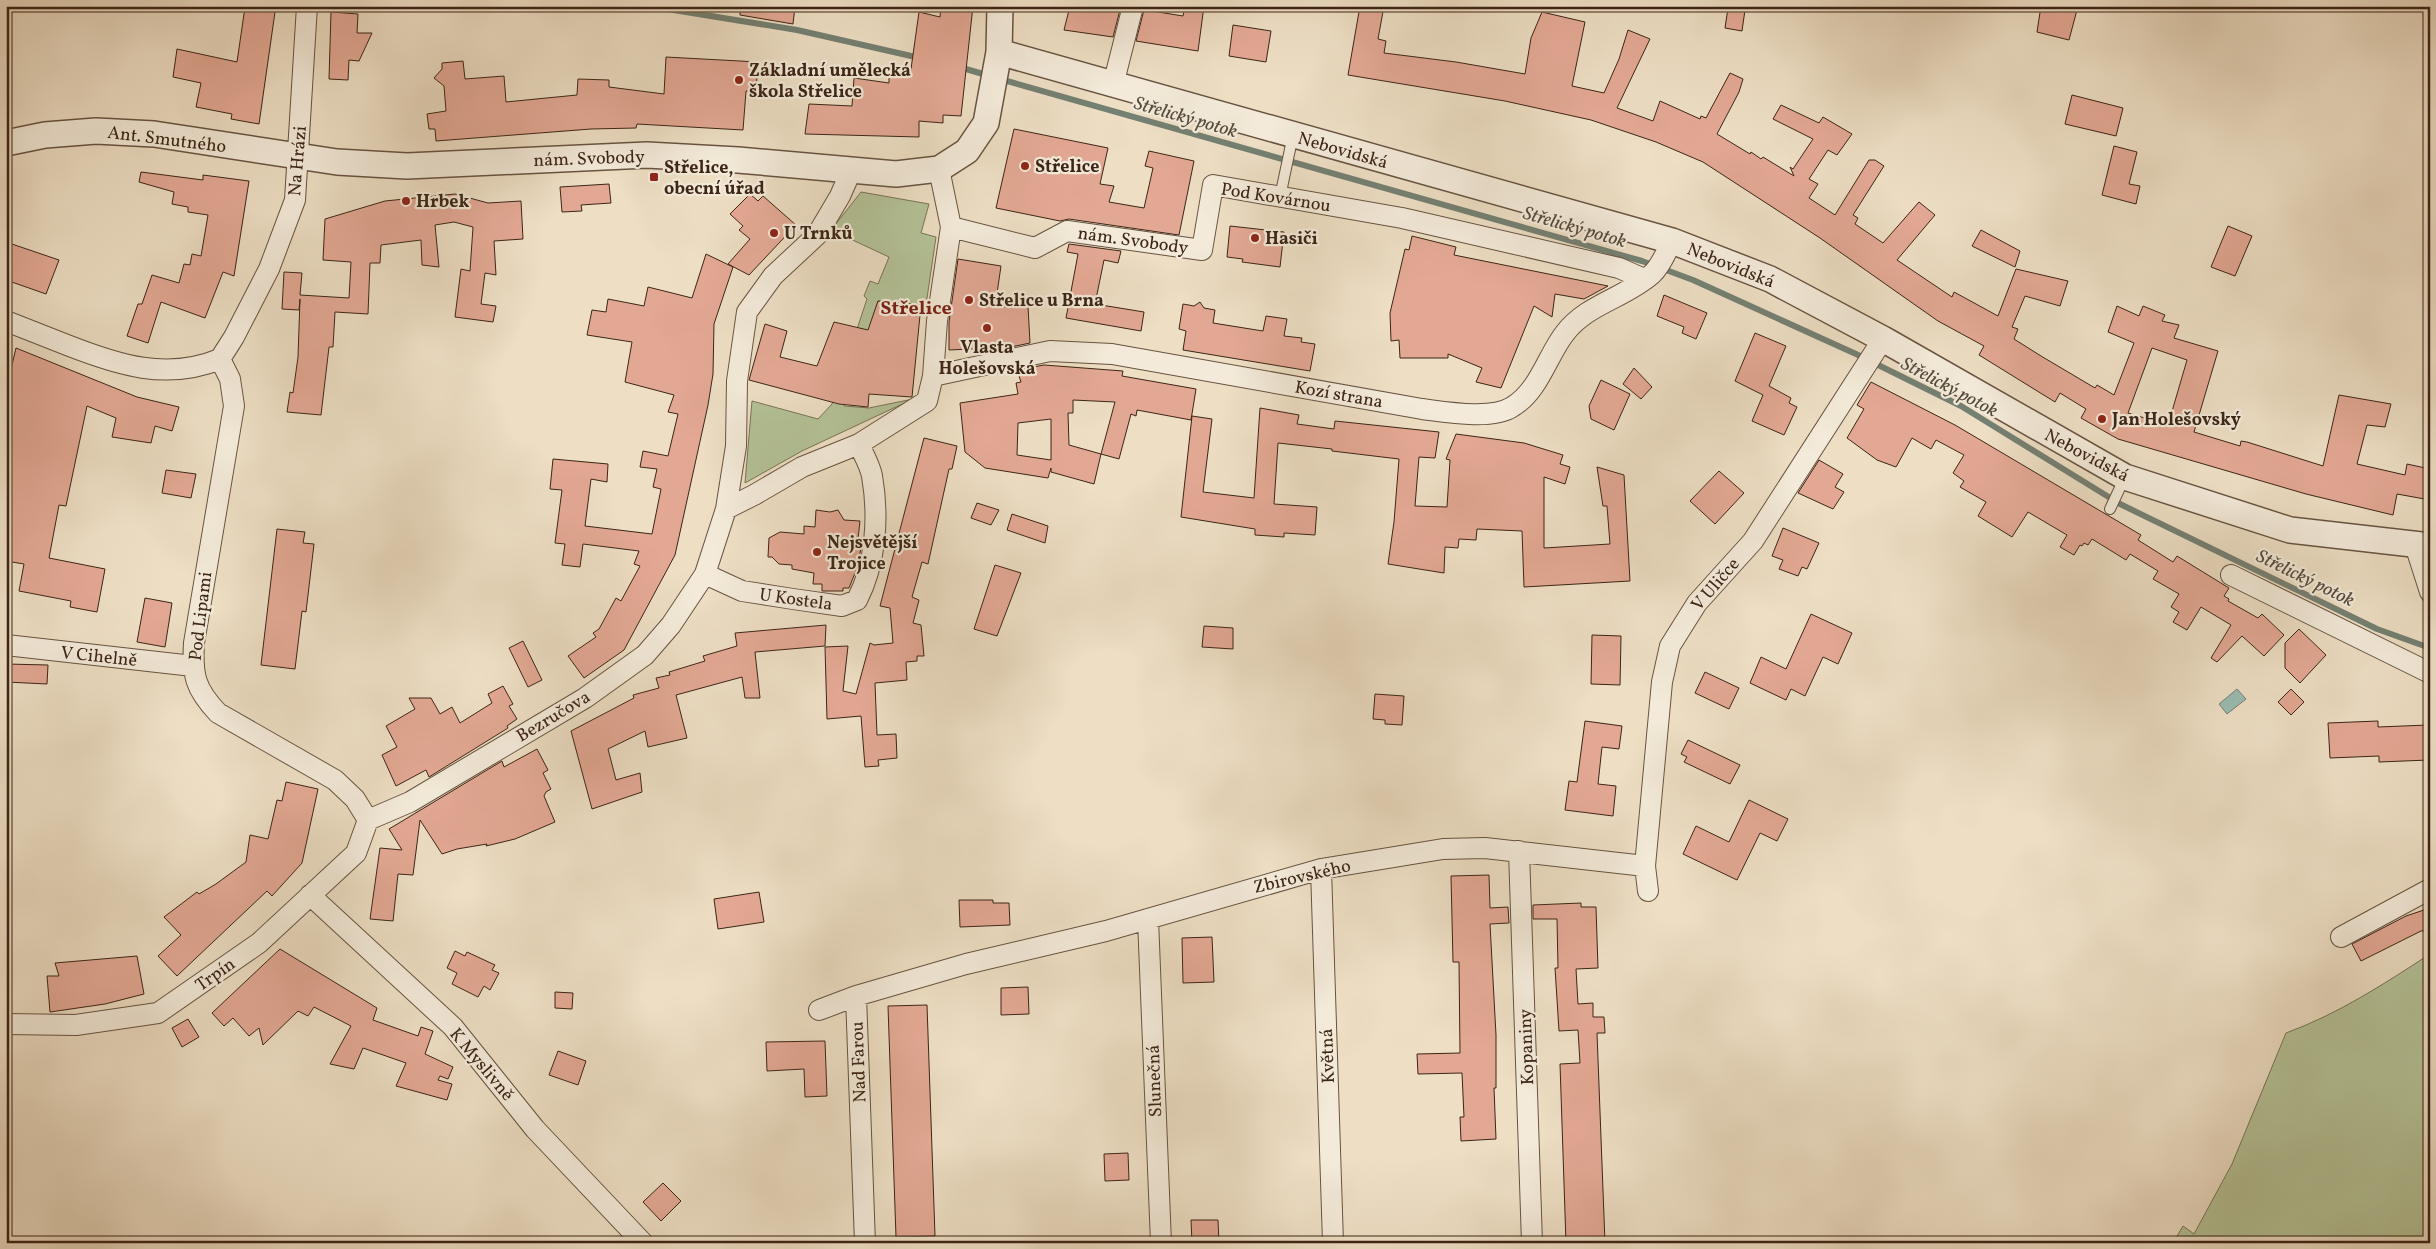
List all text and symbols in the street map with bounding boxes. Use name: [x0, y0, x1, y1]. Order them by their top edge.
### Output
place label: Základní umělecká škola Střelice: [749, 59, 911, 105]
marker: Základní umělecká škola Střelice: [733, 74, 745, 86]
water label: Střelický potok: [1131, 91, 1240, 145]
street label: Ant. Smutného: [106, 121, 228, 160]
street label: Na Hrázi: [283, 125, 314, 197]
street label: Nebovidská: [1295, 127, 1391, 176]
street label: nám. Svobody: [533, 145, 645, 174]
place label: Střelice: [1035, 155, 1099, 180]
place label: Střelice, obecní úřad: [664, 156, 765, 202]
marker: Střelice: [1019, 160, 1031, 172]
marker: Střelice, obecní úřad: [648, 171, 660, 183]
street label: Pod Kovárnou: [1219, 177, 1332, 219]
place label: Hrbek: [416, 190, 470, 215]
marker: Hrbek: [400, 195, 412, 207]
water label: Střelický potok: [1520, 201, 1629, 255]
street label: nám. Svobody: [1076, 221, 1190, 262]
place label: U Trnků: [784, 222, 853, 247]
marker: U Trnků: [768, 227, 780, 239]
place label: Hasiči: [1265, 227, 1318, 252]
marker: Hasiči: [1249, 232, 1261, 244]
street label: Nebovidská: [1683, 237, 1778, 295]
place label: Střelice u Brna: [979, 289, 1104, 314]
marker: Střelice u Brna: [963, 294, 975, 306]
district label: Střelice: [880, 295, 952, 323]
marker: Vlasta Holešovská: [981, 322, 993, 334]
place label: Vlasta Holešovská: [939, 336, 1036, 382]
water label: Střelický potok: [1896, 351, 2002, 424]
street label: Kozí strana: [1293, 375, 1385, 416]
place label: Jan Holešovský: [2111, 408, 2241, 433]
marker: Jan Holešovský: [2096, 413, 2108, 425]
street label: Nebovidská: [2040, 424, 2133, 489]
place label: Nejsvětější Trojice: [827, 531, 918, 577]
water label: Střelický potok: [2252, 544, 2359, 614]
marker: Nejsvětější Trojice: [811, 546, 823, 558]
street label: V Uličce: [1686, 553, 1746, 617]
street label: Pod Lipami: [184, 570, 219, 662]
street label: U Kostela: [758, 583, 834, 618]
street label: V Cihelně: [59, 641, 138, 674]
street label: Bezručova: [512, 685, 596, 749]
street label: Zbirovského: [1251, 854, 1353, 901]
street label: Trpín: [191, 952, 241, 998]
street label: Kopaniny: [1514, 1008, 1541, 1085]
street label: Nad Farou: [846, 1021, 873, 1103]
street label: K Myslivně: [443, 1023, 519, 1107]
street label: Květná: [1315, 1028, 1342, 1084]
street label: Slunečná: [1142, 1044, 1169, 1118]

